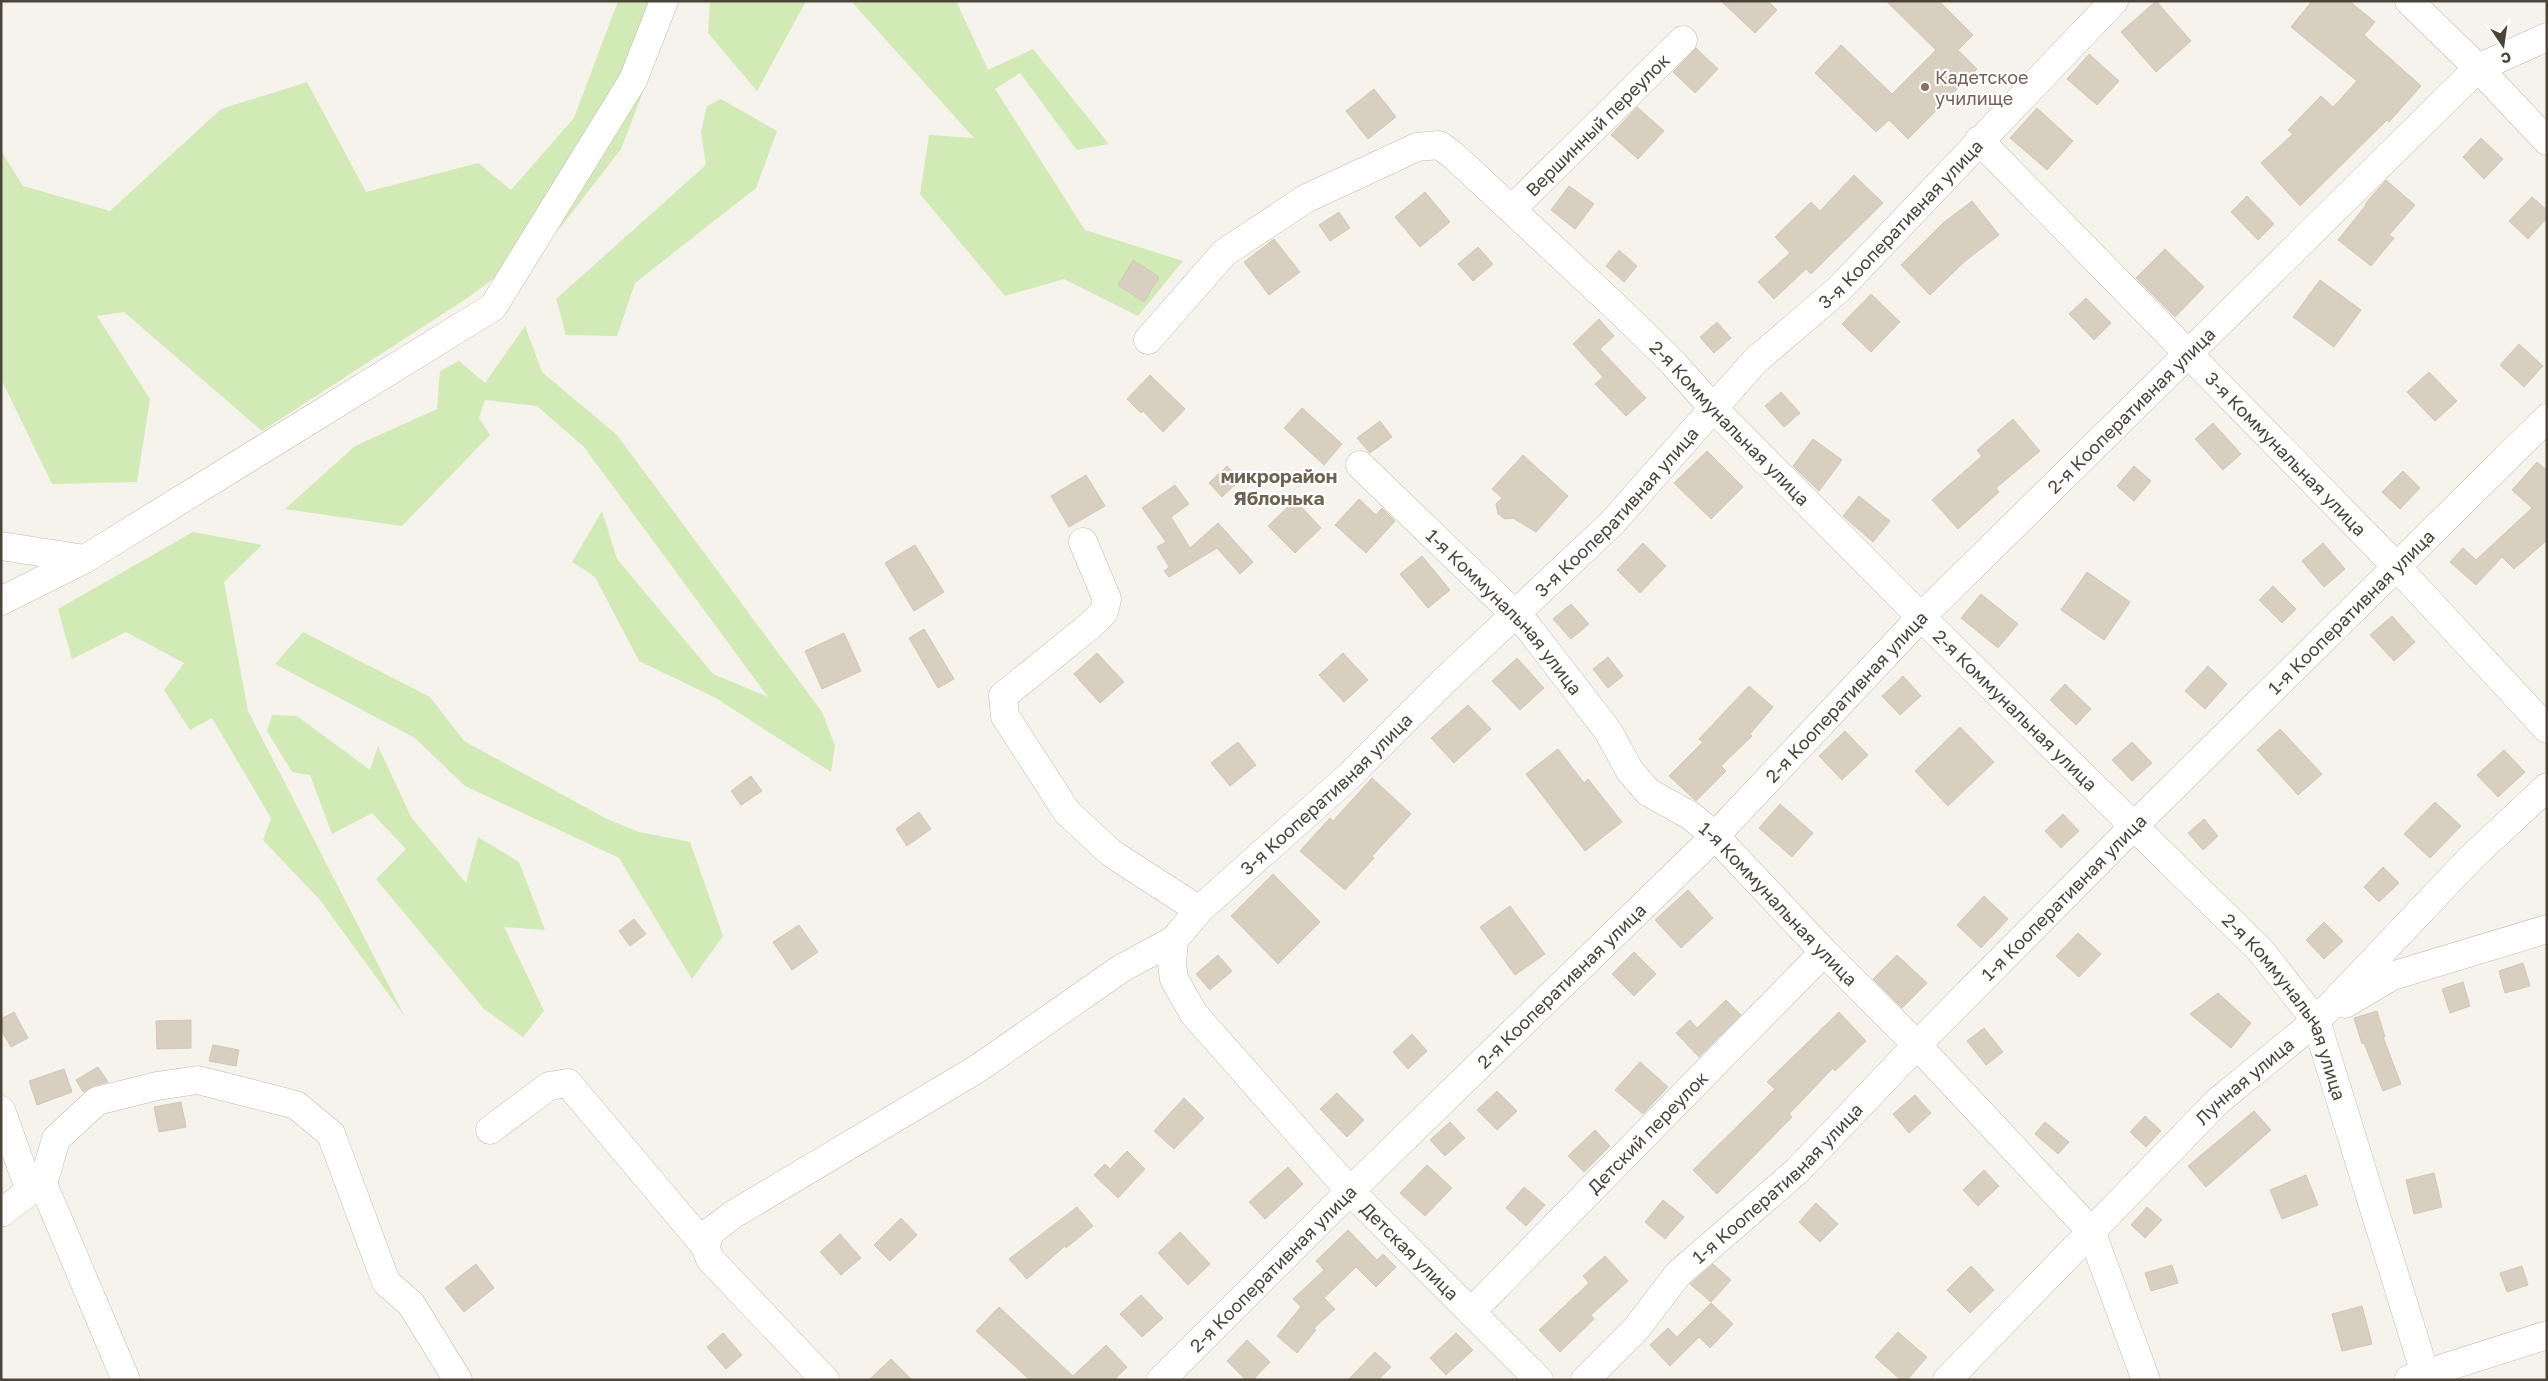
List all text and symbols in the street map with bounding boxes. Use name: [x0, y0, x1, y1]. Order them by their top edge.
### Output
north arrow: [2478, 20, 2528, 70]
street label: Вершинный переулок: [1521, 49, 1674, 201]
text: С: [2499, 49, 2513, 68]
place label: Кадетское училище: [1935, 66, 2028, 109]
marker: Кадетское училище: [1919, 81, 1931, 93]
street label: 3-я Кооперативная улица: [1814, 135, 1987, 313]
street label: 2-я Кооперативная улица: [2042, 323, 2220, 497]
street label: 2-я Коммунальная улица: [1645, 336, 1815, 510]
street label: 3-я Коммунальная улица: [2201, 367, 2371, 540]
street label: 3-я Кооперативная улица: [1530, 422, 1703, 601]
district label: микрорайон Яблонька: [1221, 464, 1337, 509]
street label: 1-я Коммунальная улица: [1422, 524, 1587, 699]
street label: 1-я Кооперативная улица: [2263, 525, 2439, 699]
street label: 2-я Кооперативная улица: [1760, 606, 1932, 787]
street label: 2-я Коммунальная улица: [1929, 625, 2102, 795]
street label: 3-я Кооперативная улица: [1235, 708, 1417, 879]
street label: 1-я Кооперативная улица: [1977, 809, 2151, 985]
street label: 1-я Коммунальная улица: [1695, 817, 1862, 990]
street label: 2-я Кооперативная улица: [1472, 899, 1650, 1073]
street label: 2-я Коммунальная улица: [2218, 908, 2351, 1103]
street label: Лунная улица: [2190, 1033, 2298, 1129]
street label: Детский переулок: [1583, 1066, 1712, 1198]
street label: 1-я Кооперативная улица: [1687, 1098, 1867, 1268]
street label: 2-я Кооперативная улица: [1185, 1180, 1361, 1356]
street label: Детская улица: [1356, 1197, 1464, 1305]

